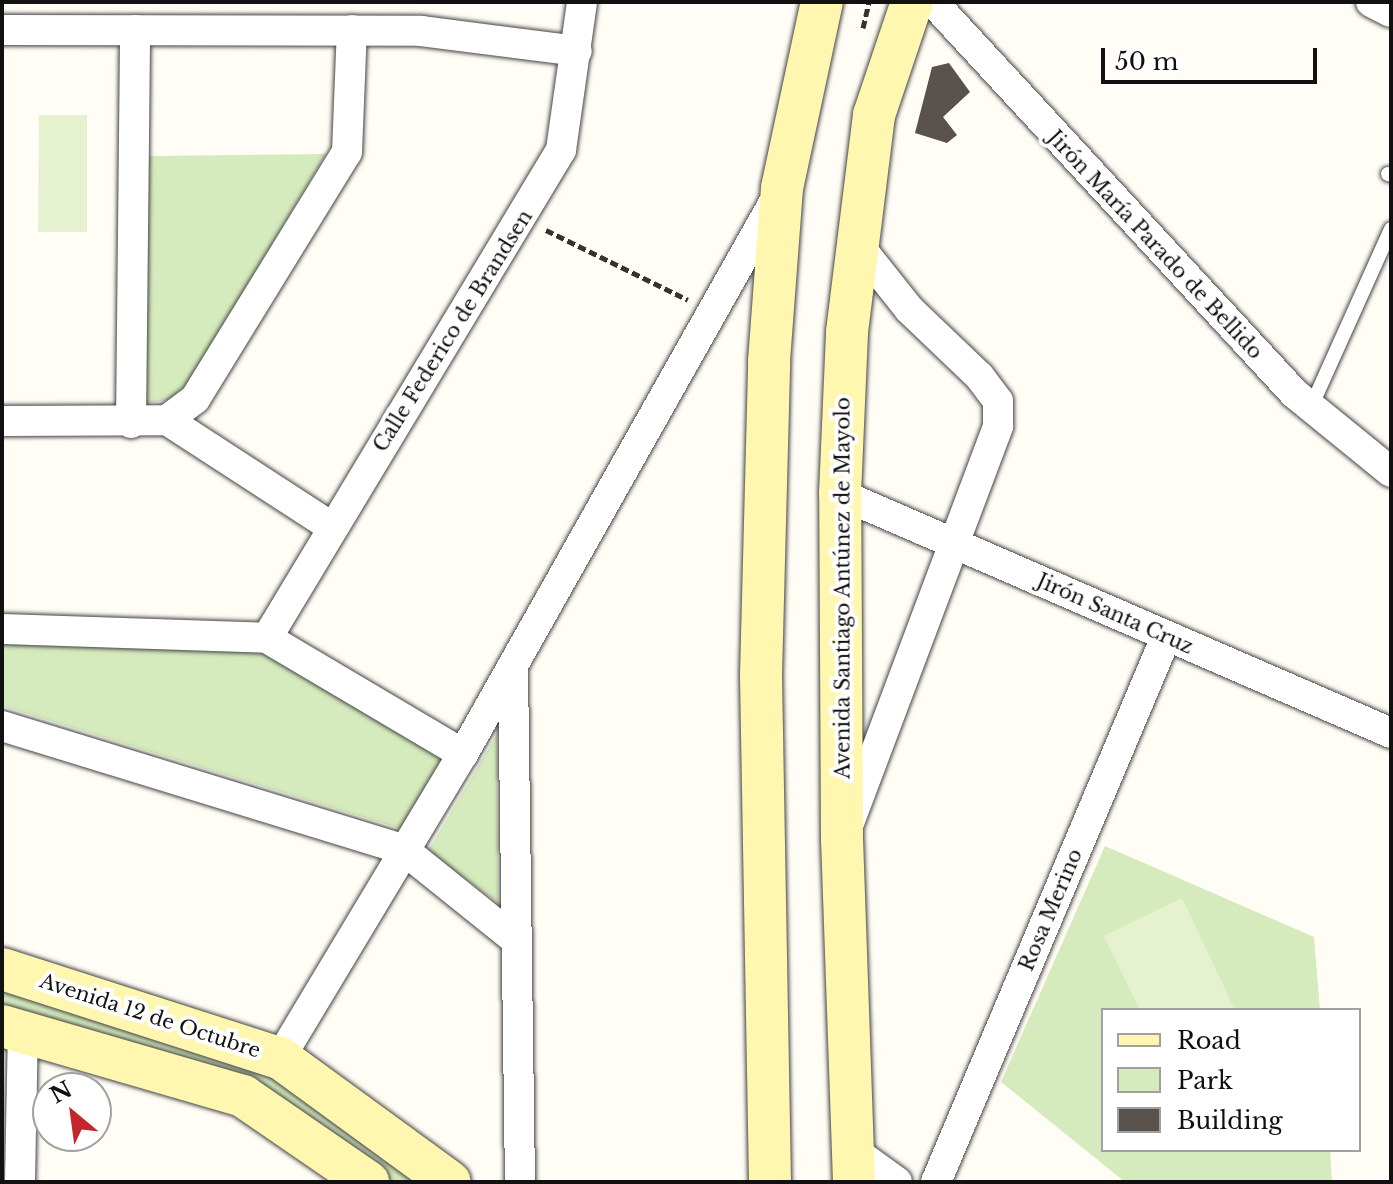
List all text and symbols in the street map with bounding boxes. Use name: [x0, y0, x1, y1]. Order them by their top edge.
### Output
scale bar: [1105, 32, 1321, 82]
text: 50 m: [1115, 47, 1178, 76]
street label: Jirón María Parado de Bellido: [1043, 126, 1267, 364]
street label: Calle Federico de Brandsen: [369, 206, 537, 456]
street label: Avenida Santiago Antúnez de Mayolo: [831, 397, 855, 779]
street label: Jirón Santa Cruz: [1033, 569, 1197, 659]
street label: Rosa Merino: [1014, 845, 1088, 975]
street label: Avenida 12 de Octubre: [37, 969, 263, 1063]
legend: [1101, 1008, 1361, 1152]
text: Road: [1177, 1026, 1241, 1055]
text: Park: [1177, 1066, 1233, 1095]
north arrow: [32, 1072, 112, 1152]
text: N: [46, 1075, 77, 1109]
text: Building: [1177, 1106, 1283, 1135]

